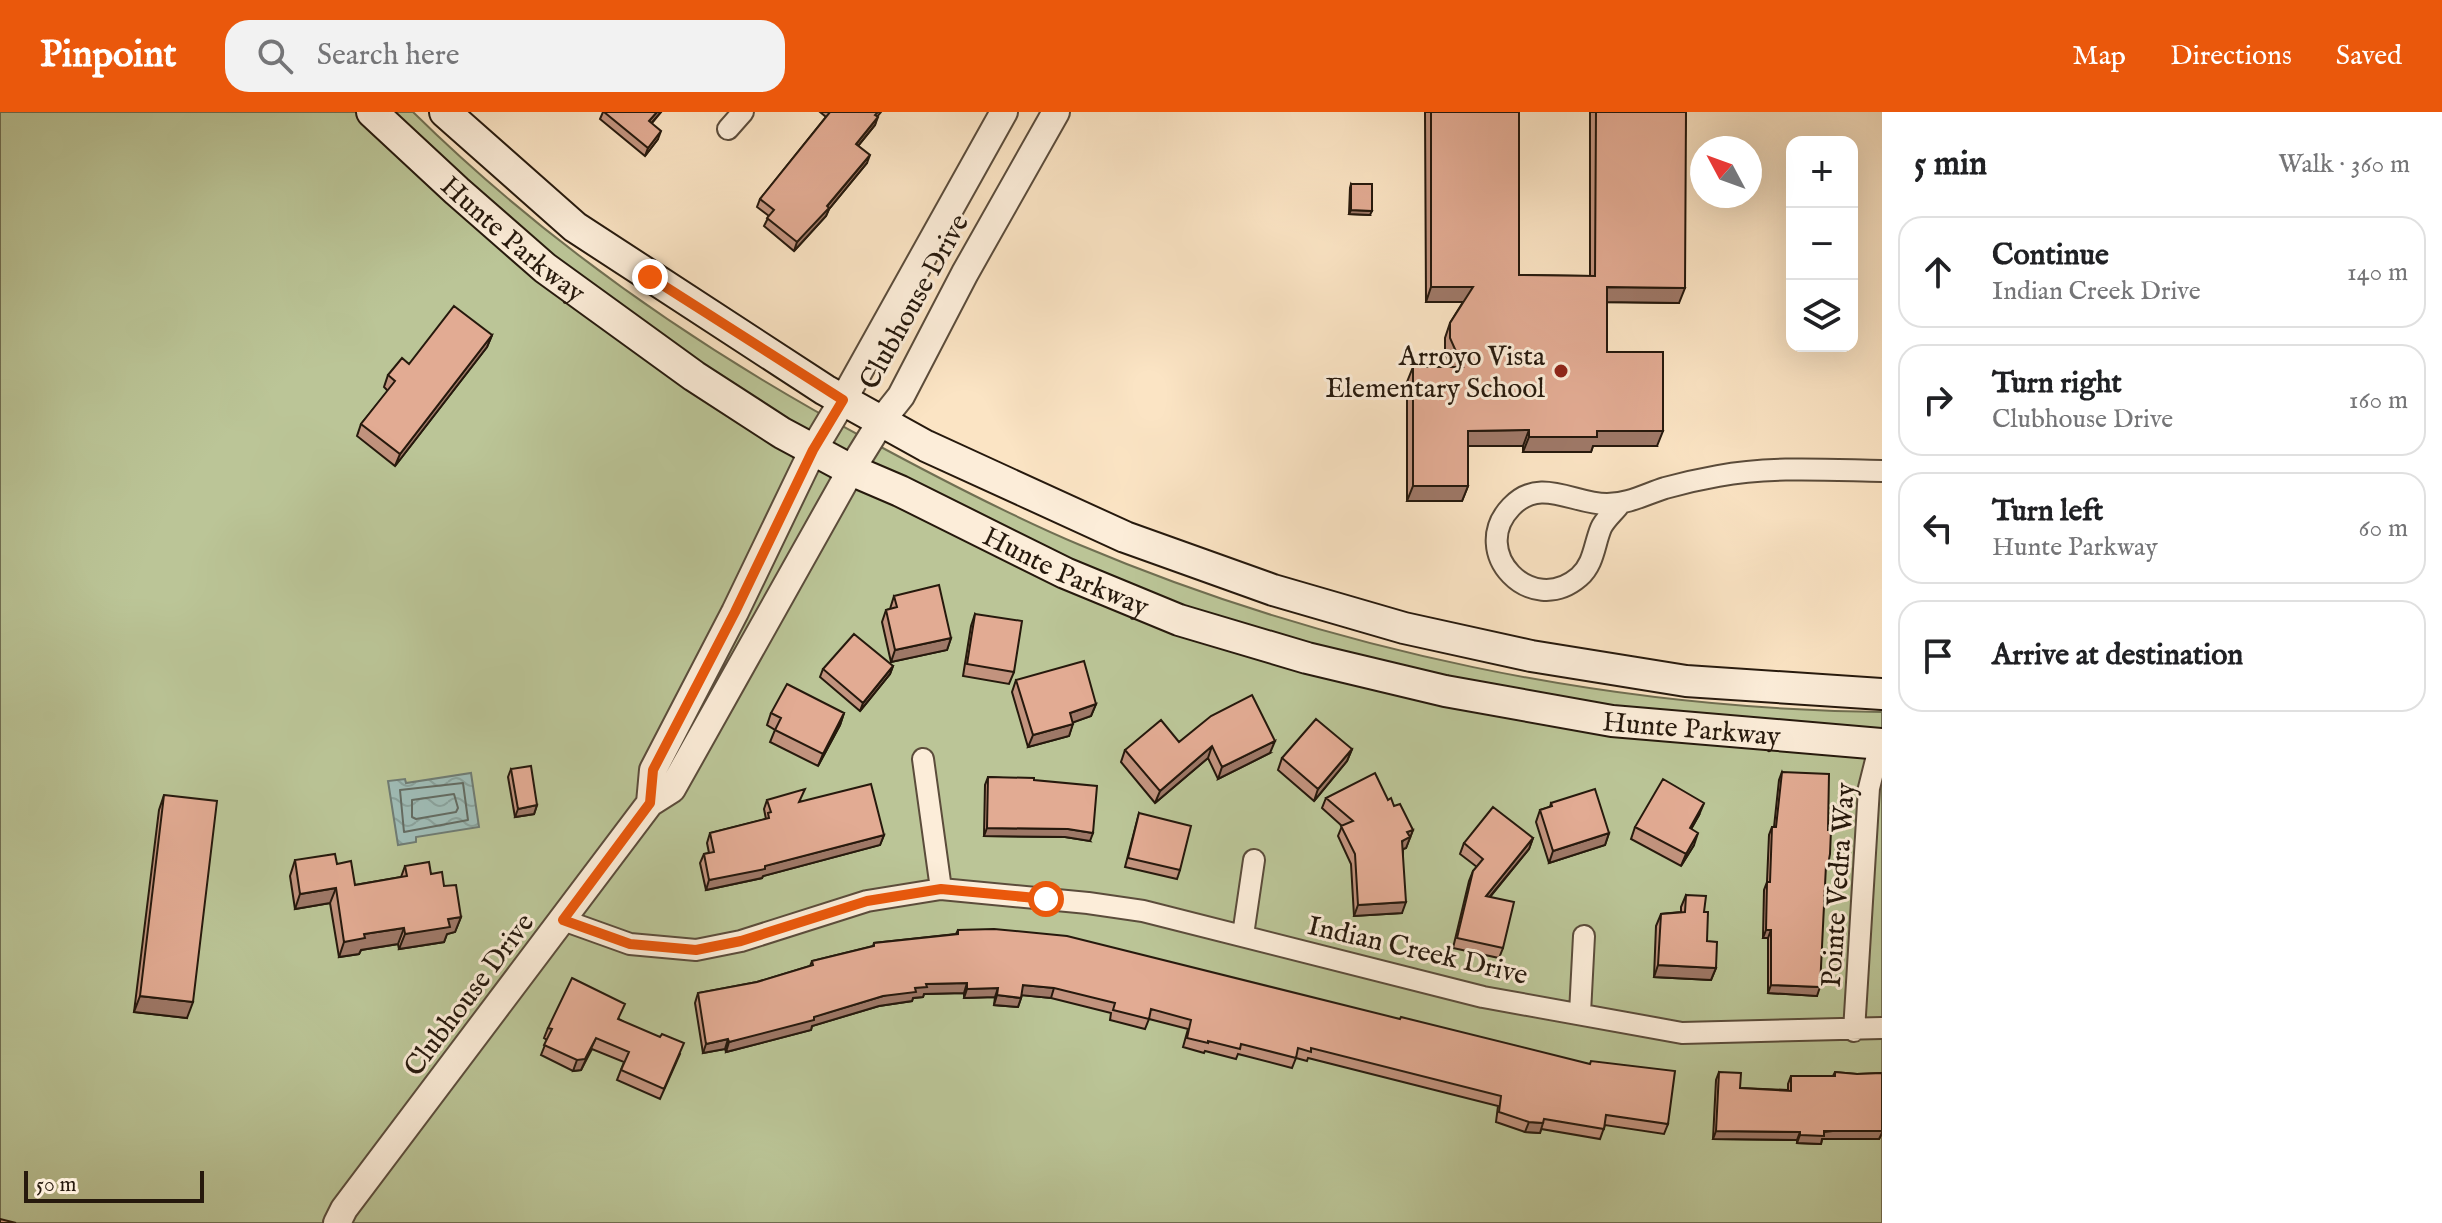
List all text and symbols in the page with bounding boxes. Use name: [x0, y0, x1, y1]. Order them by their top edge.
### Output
search box: [225, 20, 785, 92]
text: Pinpoint: [40, 32, 177, 80]
icon: search: [253, 34, 297, 78]
text: Search here: [317, 37, 460, 75]
text: Map: [2072, 39, 2126, 74]
text: Directions: [2170, 39, 2292, 74]
text: Saved: [2336, 39, 2402, 74]
north arrow: [1690, 136, 1762, 208]
map controls: [1786, 136, 1858, 352]
button: +: [1786, 136, 1858, 208]
text: 5 min: [1914, 143, 1987, 186]
text: Walk · 360 m: [2278, 148, 2410, 181]
street label: Hunte Parkway: [432, 170, 592, 312]
street label: Clubhouse Drive: [853, 208, 978, 396]
button: −: [1786, 208, 1858, 280]
text: Continue: [1992, 237, 2109, 275]
icon: ahead: [1916, 250, 1960, 294]
text: 140 m: [2347, 256, 2408, 289]
route end: [632, 259, 668, 295]
text: Indian Creek Drive: [1992, 275, 2201, 308]
button: layers: [1786, 280, 1858, 352]
place label: Arroyo Vista Elementary School: [1325, 340, 1546, 407]
marker: Arroyo Vista Elementary School: [1552, 362, 1570, 380]
text: Turn right: [1992, 365, 2122, 403]
icon: right: [1916, 378, 1960, 422]
text: 160 m: [2349, 384, 2408, 417]
text: Clubhouse Drive: [1992, 403, 2173, 436]
text: Turn left: [1992, 493, 2103, 531]
icon: left: [1916, 506, 1960, 550]
text: 60 m: [2359, 512, 2408, 545]
street label: Hunte Parkway: [976, 520, 1154, 626]
text: Hunte Parkway: [1992, 531, 2158, 564]
icon: arrive: [1916, 634, 1960, 678]
text: Arrive at destination: [1992, 637, 2243, 675]
street label: Hunte Parkway: [1601, 705, 1782, 755]
street label: Pointe Vedra Way: [1815, 781, 1864, 989]
route start: [1028, 881, 1064, 917]
street label: Clubhouse Drive: [397, 907, 543, 1084]
street label: Indian Creek Drive: [1304, 909, 1531, 994]
scale bar: [24, 1167, 204, 1203]
text: 50 m: [36, 1171, 77, 1199]

